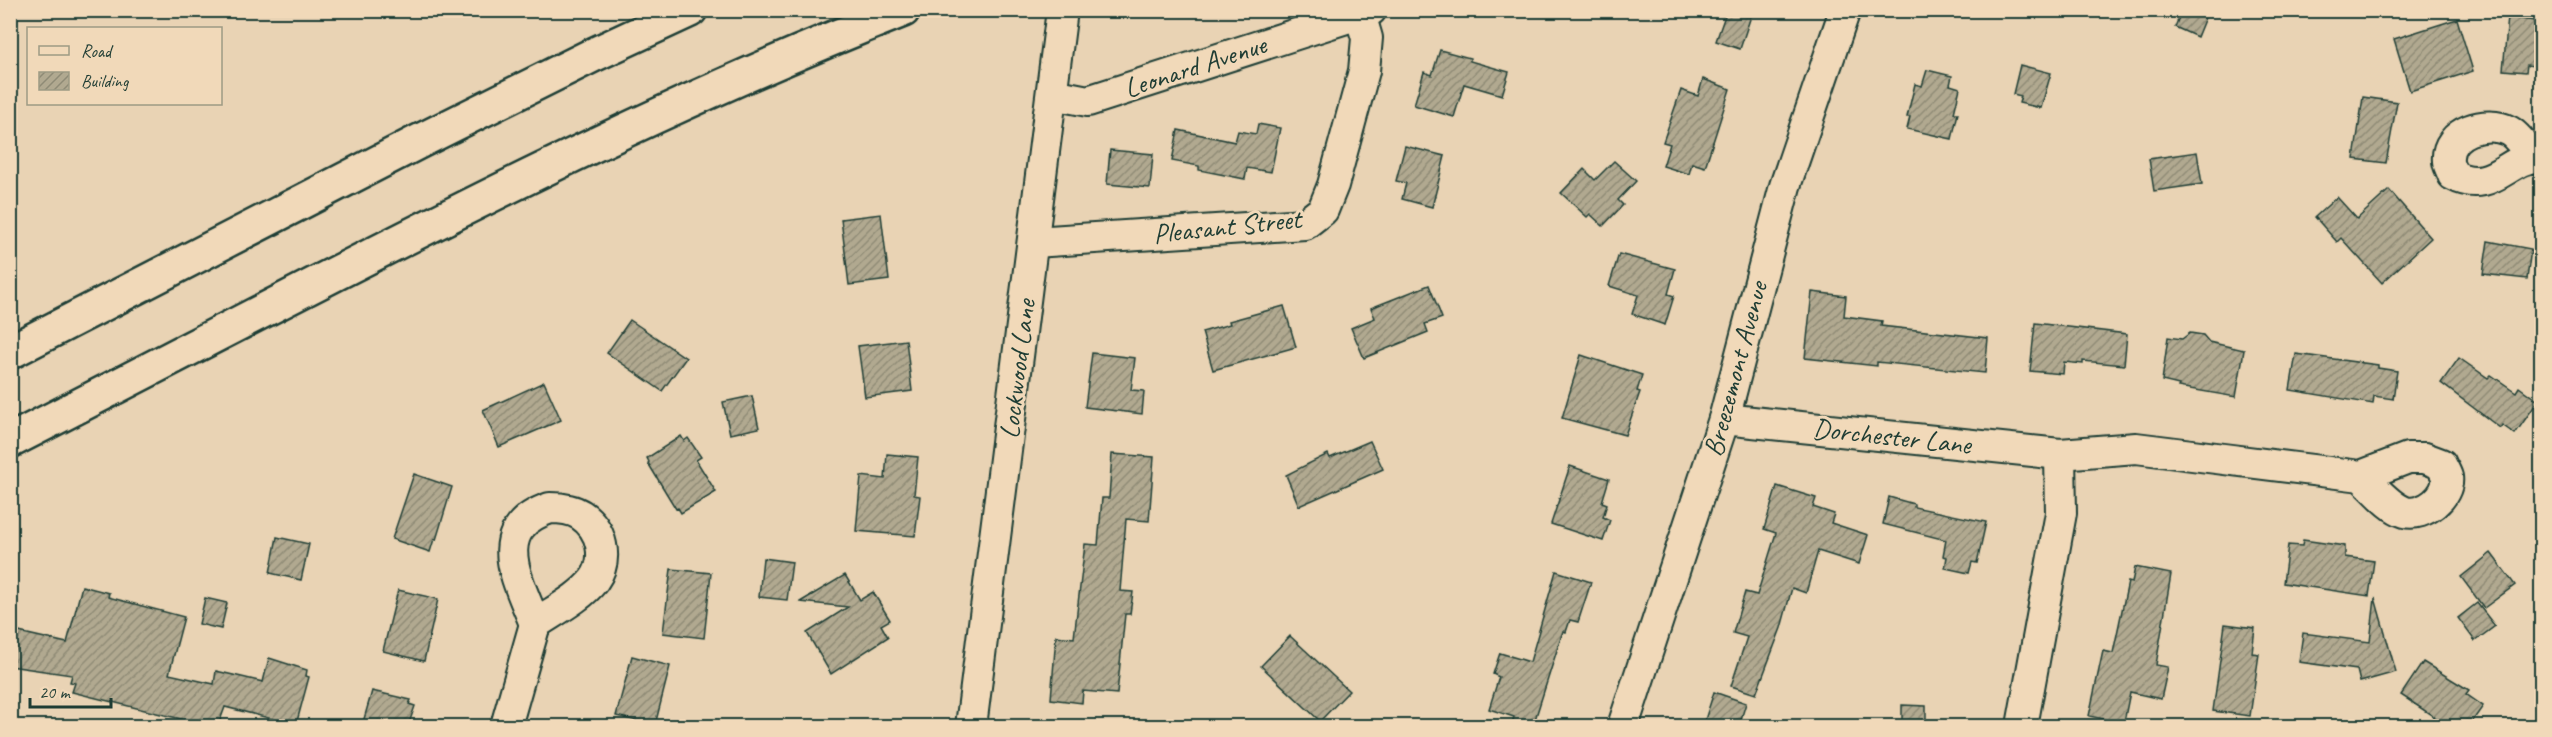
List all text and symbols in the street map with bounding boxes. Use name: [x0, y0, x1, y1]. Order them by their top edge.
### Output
street label: Leonard Avenue: [1120, 26, 1272, 105]
legend: [27, 27, 222, 105]
text: Road: [81, 40, 114, 62]
text: Building: [81, 70, 130, 92]
street label: Pleasant Street: [1151, 201, 1305, 251]
street label: Breezemont Avenue: [1695, 276, 1776, 460]
street label: Lockwood Lane: [991, 296, 1043, 441]
street label: Dorchester Lane: [1811, 410, 1975, 462]
scale bar: [30, 671, 111, 709]
text: 20 m: [39, 681, 72, 703]

